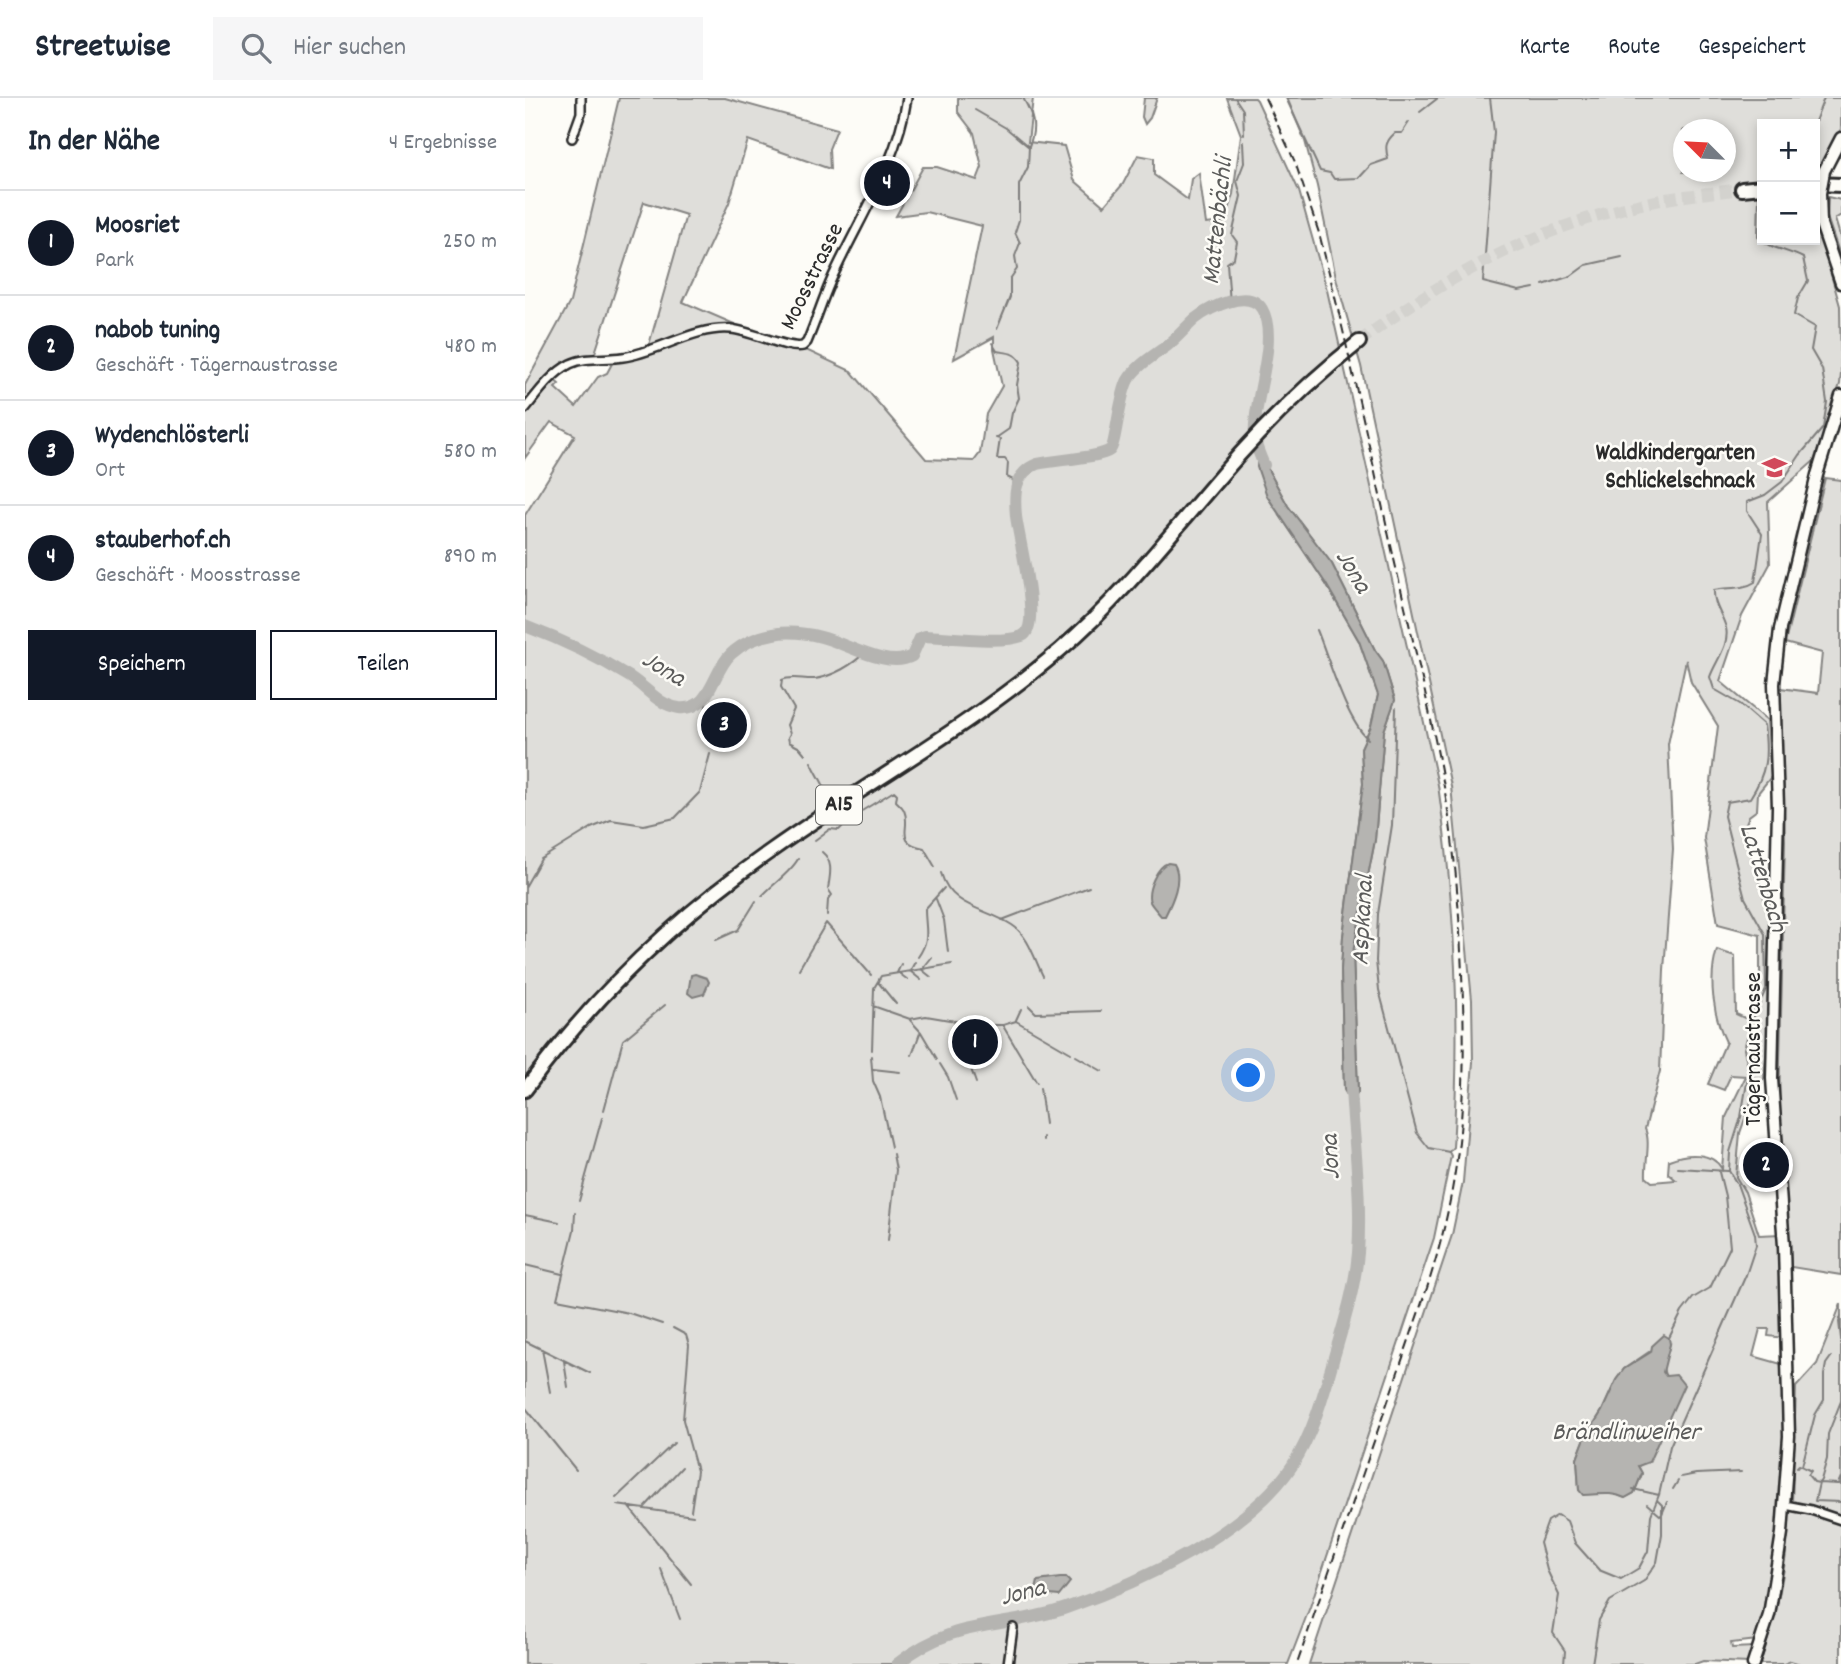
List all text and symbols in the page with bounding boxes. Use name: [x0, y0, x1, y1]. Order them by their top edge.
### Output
search box: [213, 17, 703, 80]
text: Streetwise: [35, 25, 171, 72]
icon: search: [237, 29, 275, 67]
text: Hier suchen: [293, 30, 406, 67]
text: Karte: [1519, 31, 1570, 65]
text: Route: [1608, 31, 1660, 65]
text: Gespeichert: [1698, 31, 1806, 65]
north arrow: [1673, 119, 1736, 182]
map controls: [1757, 119, 1820, 245]
button: +: [1757, 119, 1820, 182]
text: In der Nähe: [28, 122, 160, 165]
text: 4 Ergebnisse: [389, 127, 497, 160]
water label: Mattenbächli: [1194, 151, 1245, 286]
pin: 4: [864, 157, 910, 209]
button: −: [1757, 182, 1820, 245]
text: Moosriet: [95, 208, 180, 245]
street label: Moosstrasse: [772, 218, 854, 336]
text: 1: [48, 226, 54, 259]
text: 250 m: [443, 226, 497, 259]
text: Park: [95, 245, 134, 278]
text: nabob tuning: [95, 313, 220, 350]
text: 2: [46, 331, 56, 364]
text: 480 m: [445, 331, 497, 364]
text: Geschäft · Tägernaustrasse: [95, 350, 338, 383]
text: Wydenchlösterli: [95, 418, 249, 455]
text: 3: [46, 436, 56, 469]
text: 580 m: [444, 436, 497, 469]
place label: Waldkindergarten Schlickelschnack: [1596, 437, 1755, 499]
school or university icon: Waldkindergarten Schlickelschnack: [1761, 454, 1789, 482]
text: Ort: [95, 455, 125, 488]
text: stauberhof.ch: [95, 523, 231, 560]
text: 4: [46, 541, 56, 574]
text: 890 m: [444, 541, 497, 574]
water label: Jona: [1324, 543, 1380, 602]
text: Geschäft · Moosstrasse: [95, 560, 301, 593]
button: Speichern: [28, 630, 256, 700]
button: Teilen: [270, 630, 497, 700]
water label: Jona: [634, 642, 693, 698]
pin: 3: [701, 699, 747, 751]
road number: A15: [816, 786, 862, 824]
water label: Lattenbach: [1728, 819, 1796, 938]
water label: Aspkanal: [1343, 872, 1385, 966]
street label: Tägernaustrasse: [1738, 972, 1772, 1126]
pin: 1: [952, 1016, 998, 1068]
your location: [1231, 1058, 1265, 1092]
water label: Jona: [1312, 1132, 1352, 1181]
pin: 2: [1743, 1139, 1789, 1191]
water label: Brändlinweiher: [1552, 1415, 1703, 1452]
water label: Jona: [997, 1570, 1051, 1617]

